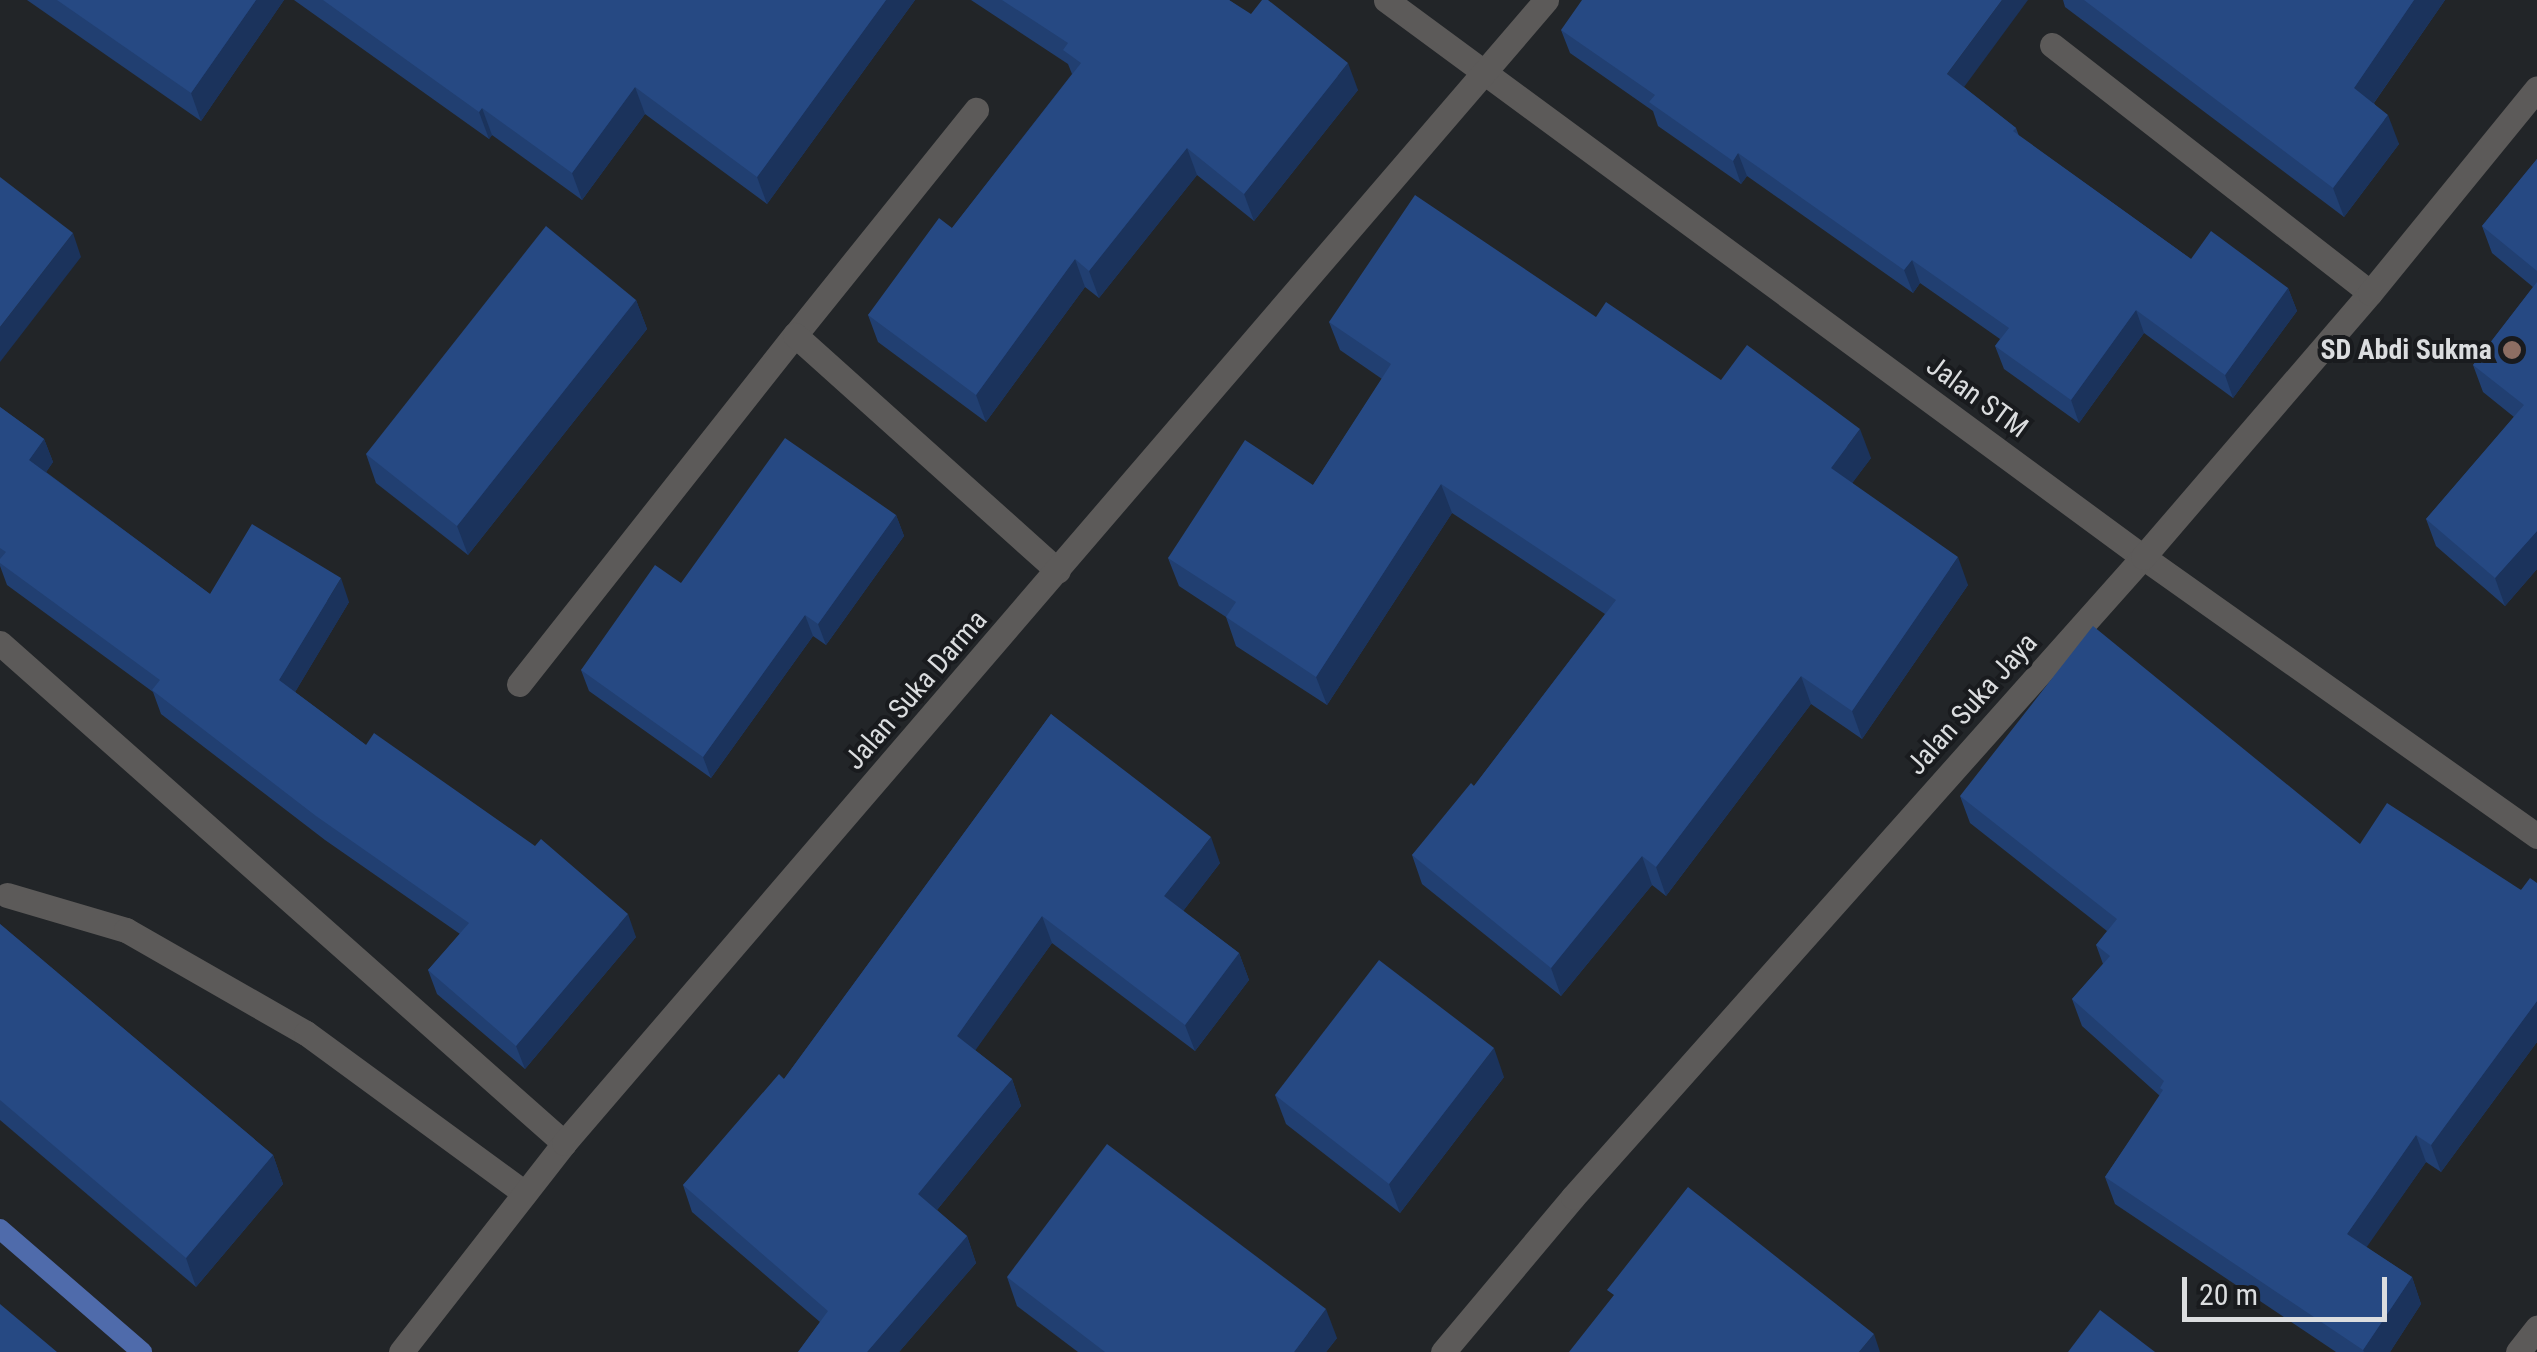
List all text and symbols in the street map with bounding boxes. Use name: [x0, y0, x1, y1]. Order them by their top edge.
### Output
place label: SD Abdi Sukma: [2320, 333, 2492, 367]
marker: SD Abdi Sukma: [2501, 339, 2523, 361]
street label: Jalan STM: [1920, 349, 2034, 445]
street label: Jalan Suka Darma: [838, 604, 994, 776]
street label: Jalan Suka Jaya: [1900, 626, 2044, 782]
scale bar: [2187, 1257, 2392, 1319]
text: 20 m: [2199, 1277, 2258, 1312]

